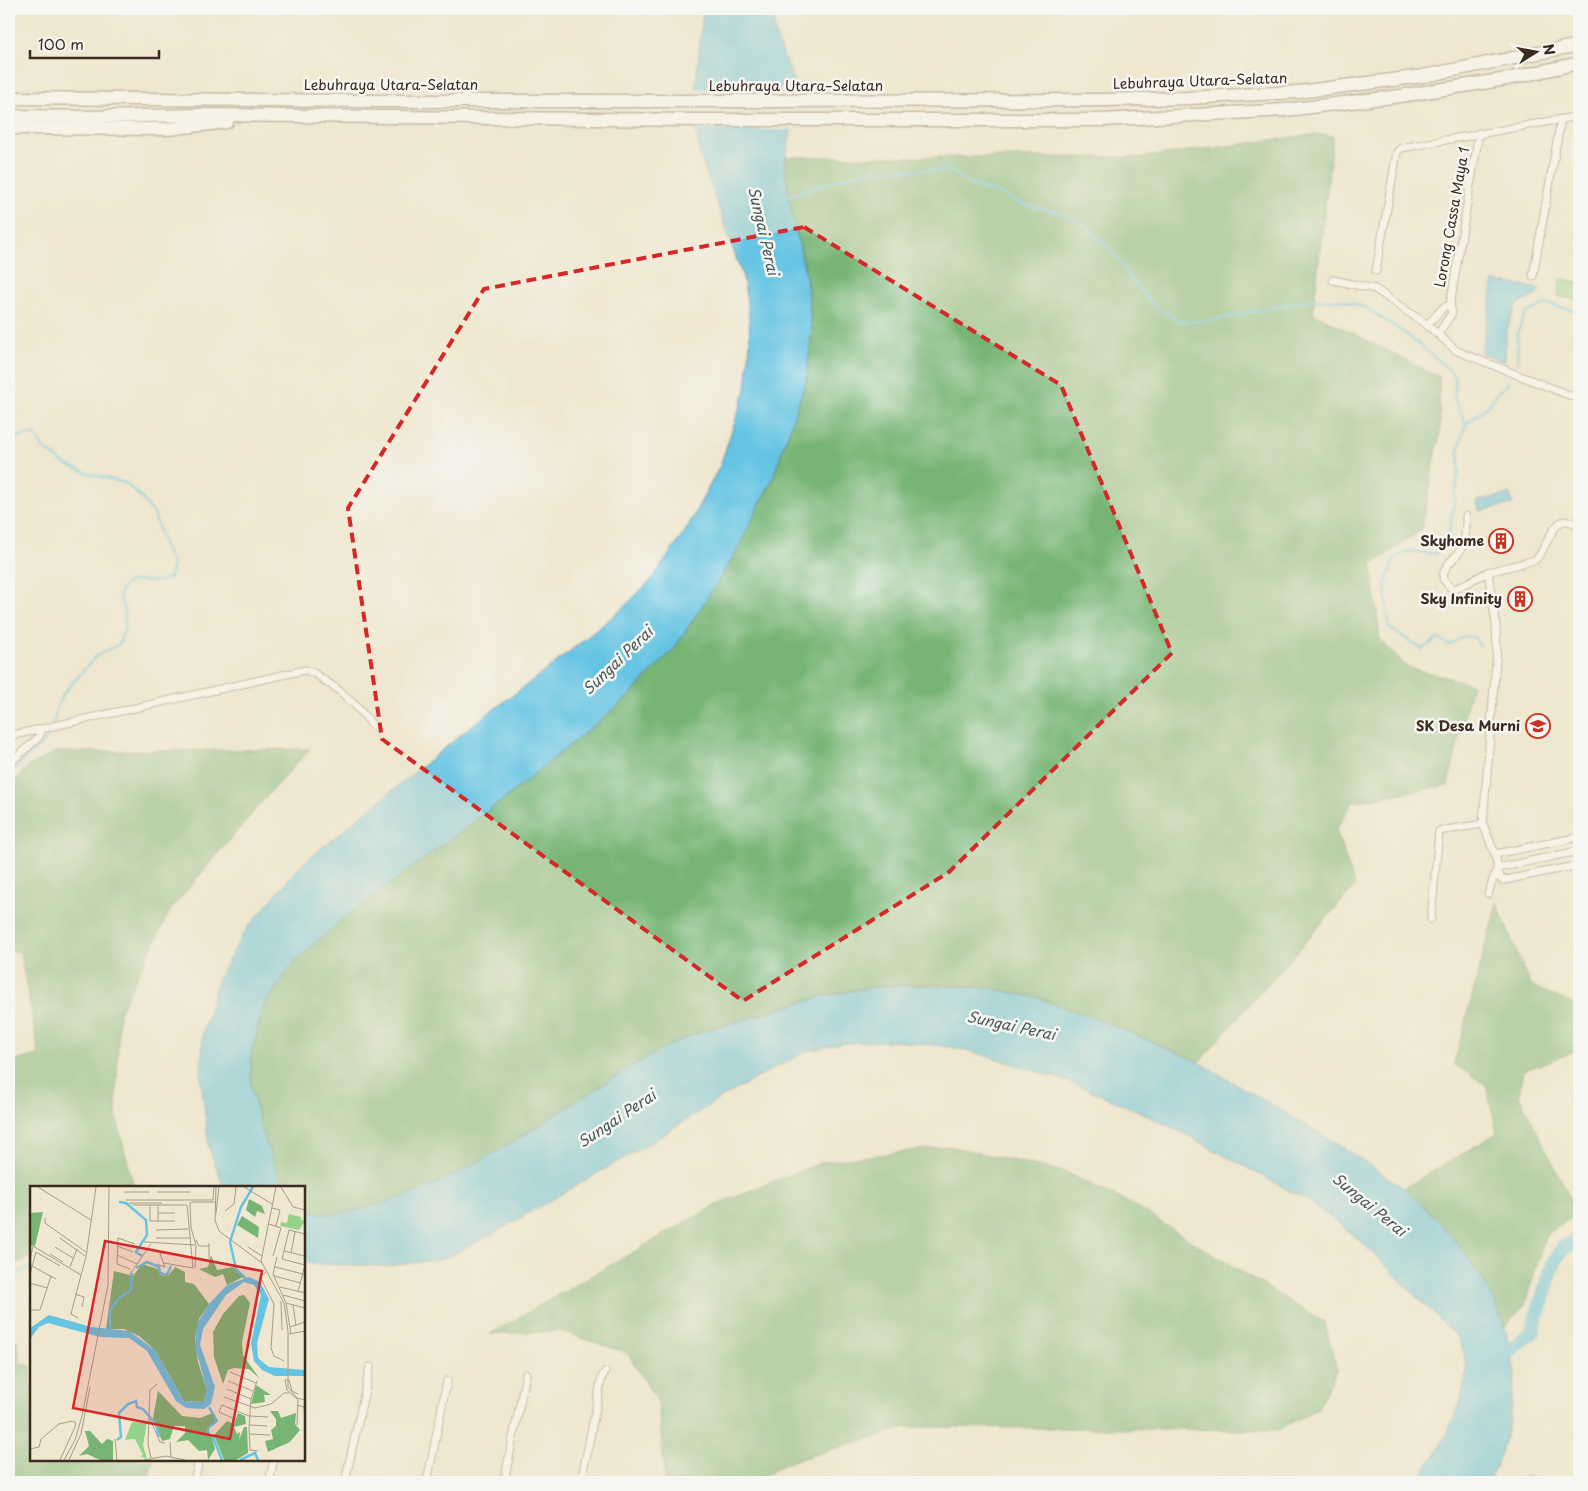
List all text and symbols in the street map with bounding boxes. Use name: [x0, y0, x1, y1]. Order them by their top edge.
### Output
scale bar: [30, 28, 159, 60]
north arrow: [1510, 28, 1560, 78]
text: 100 m: [38, 32, 84, 55]
text: N: [1538, 42, 1561, 57]
street label: Lebuhraya Utara–Selatan: [1112, 67, 1288, 94]
street label: Lebuhraya Utara–Selatan: [304, 74, 478, 95]
street label: Lebuhraya Utara–Selatan: [709, 75, 883, 96]
street label: Lorong Cassa Maya 1: [1429, 145, 1474, 289]
water label: Sungai Perai: [743, 184, 786, 280]
building icon: Skyhome: [1488, 528, 1514, 554]
place label: Skyhome: [1420, 530, 1484, 551]
building icon: Sky Infinity: [1507, 586, 1533, 612]
place label: Sky Infinity: [1420, 588, 1502, 609]
water label: Sungai Perai: [577, 619, 659, 699]
school or university icon: SK Desa Murni: [1525, 713, 1551, 739]
place label: SK Desa Murni: [1416, 715, 1520, 736]
water label: Sungai Perai: [965, 1004, 1060, 1046]
water label: Sungai Perai: [572, 1082, 662, 1152]
water label: Sungai Perai: [1328, 1167, 1414, 1243]
inset map: [30, 1186, 305, 1461]

